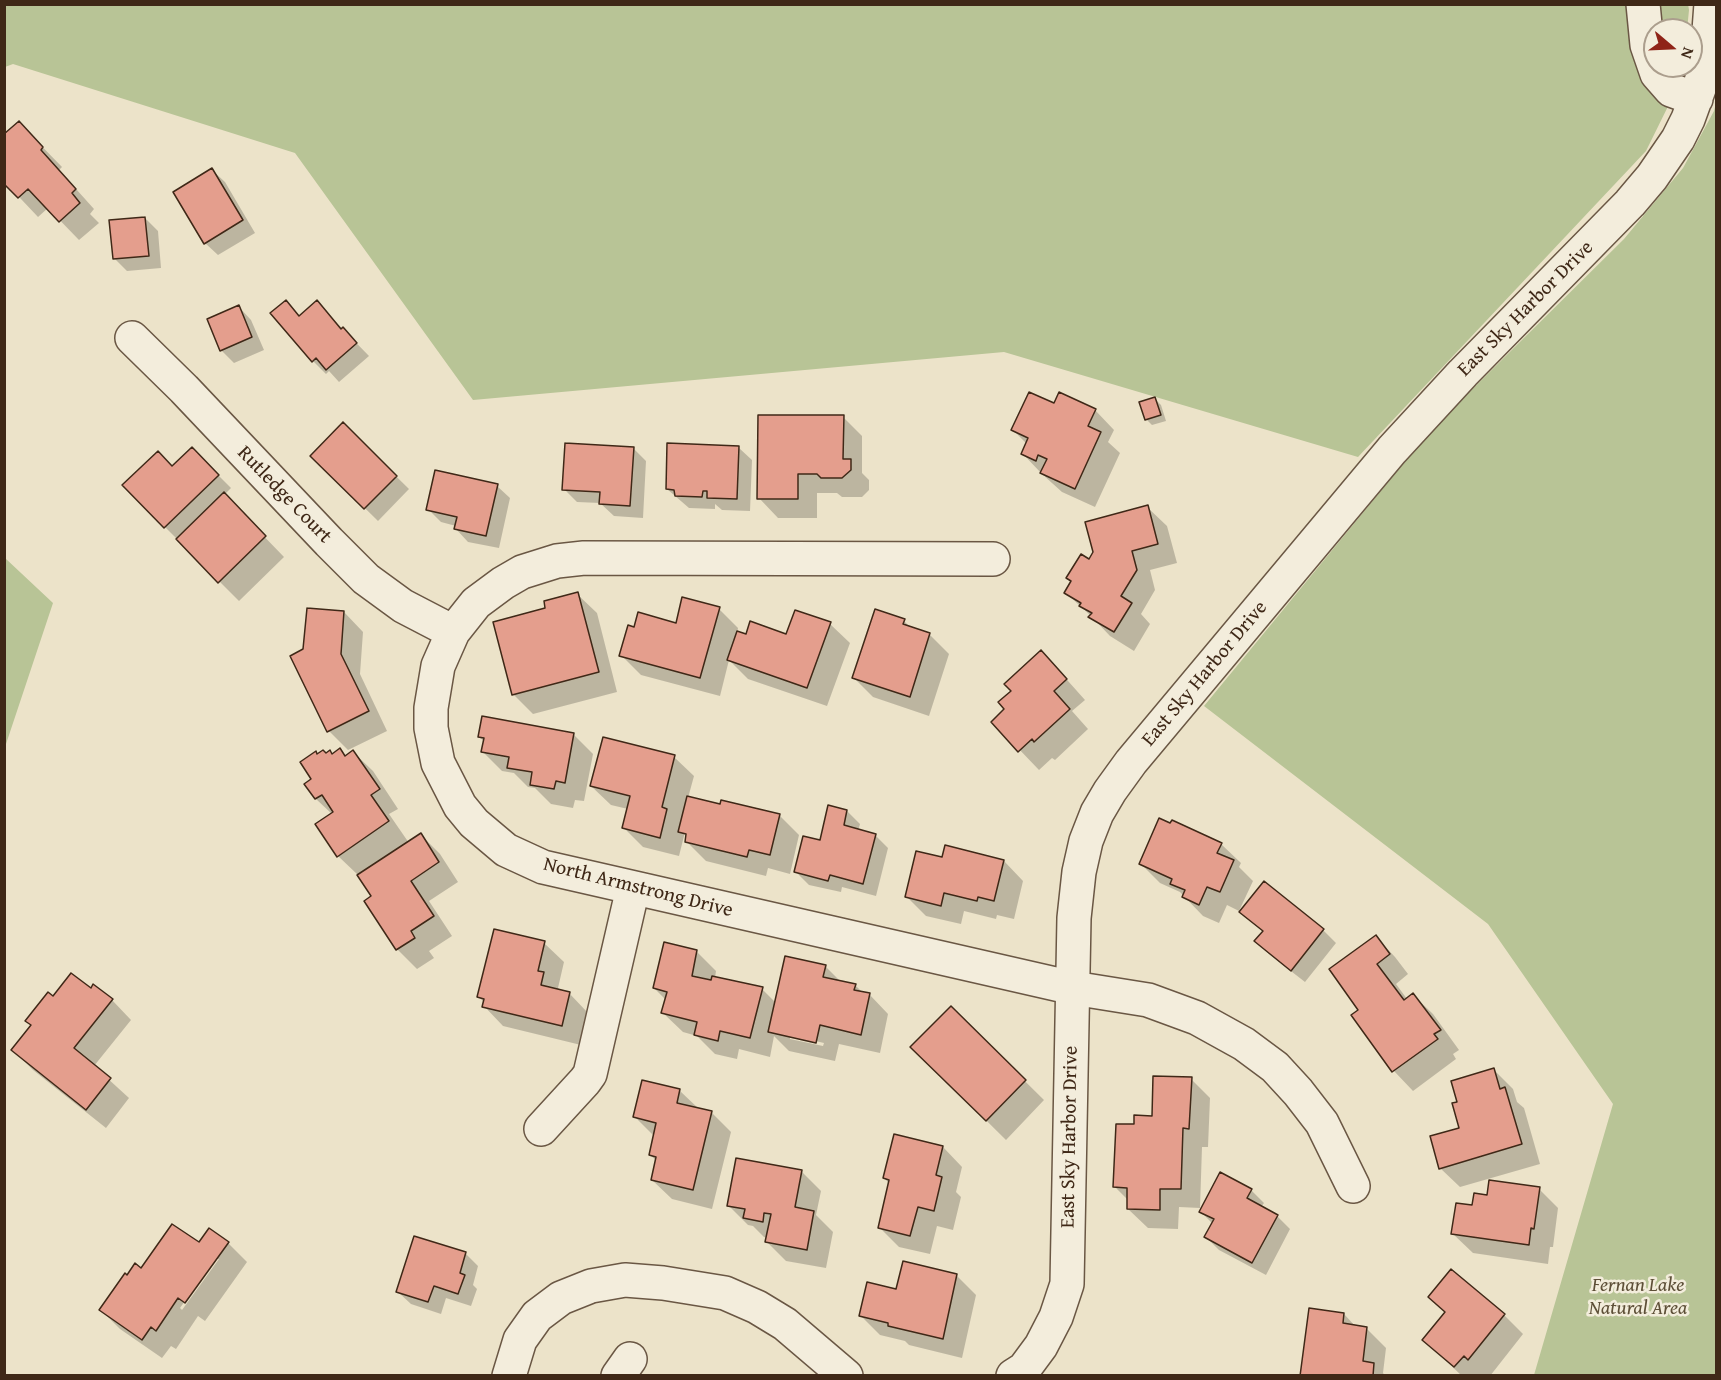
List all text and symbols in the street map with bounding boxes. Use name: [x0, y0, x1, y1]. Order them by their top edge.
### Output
north arrow: [1643, 18, 1703, 78]
text: N: [1675, 44, 1701, 62]
street label: East Sky Harbor Drive: [1453, 236, 1599, 382]
street label: Rutledge Court: [232, 441, 336, 549]
street label: East Sky Harbor Drive: [1137, 596, 1273, 752]
street label: North Armstrong Drive: [541, 853, 735, 923]
street label: East Sky Harbor Drive: [1056, 1046, 1084, 1228]
park label: Fernan Lake Natural Area: [1589, 1274, 1687, 1321]

